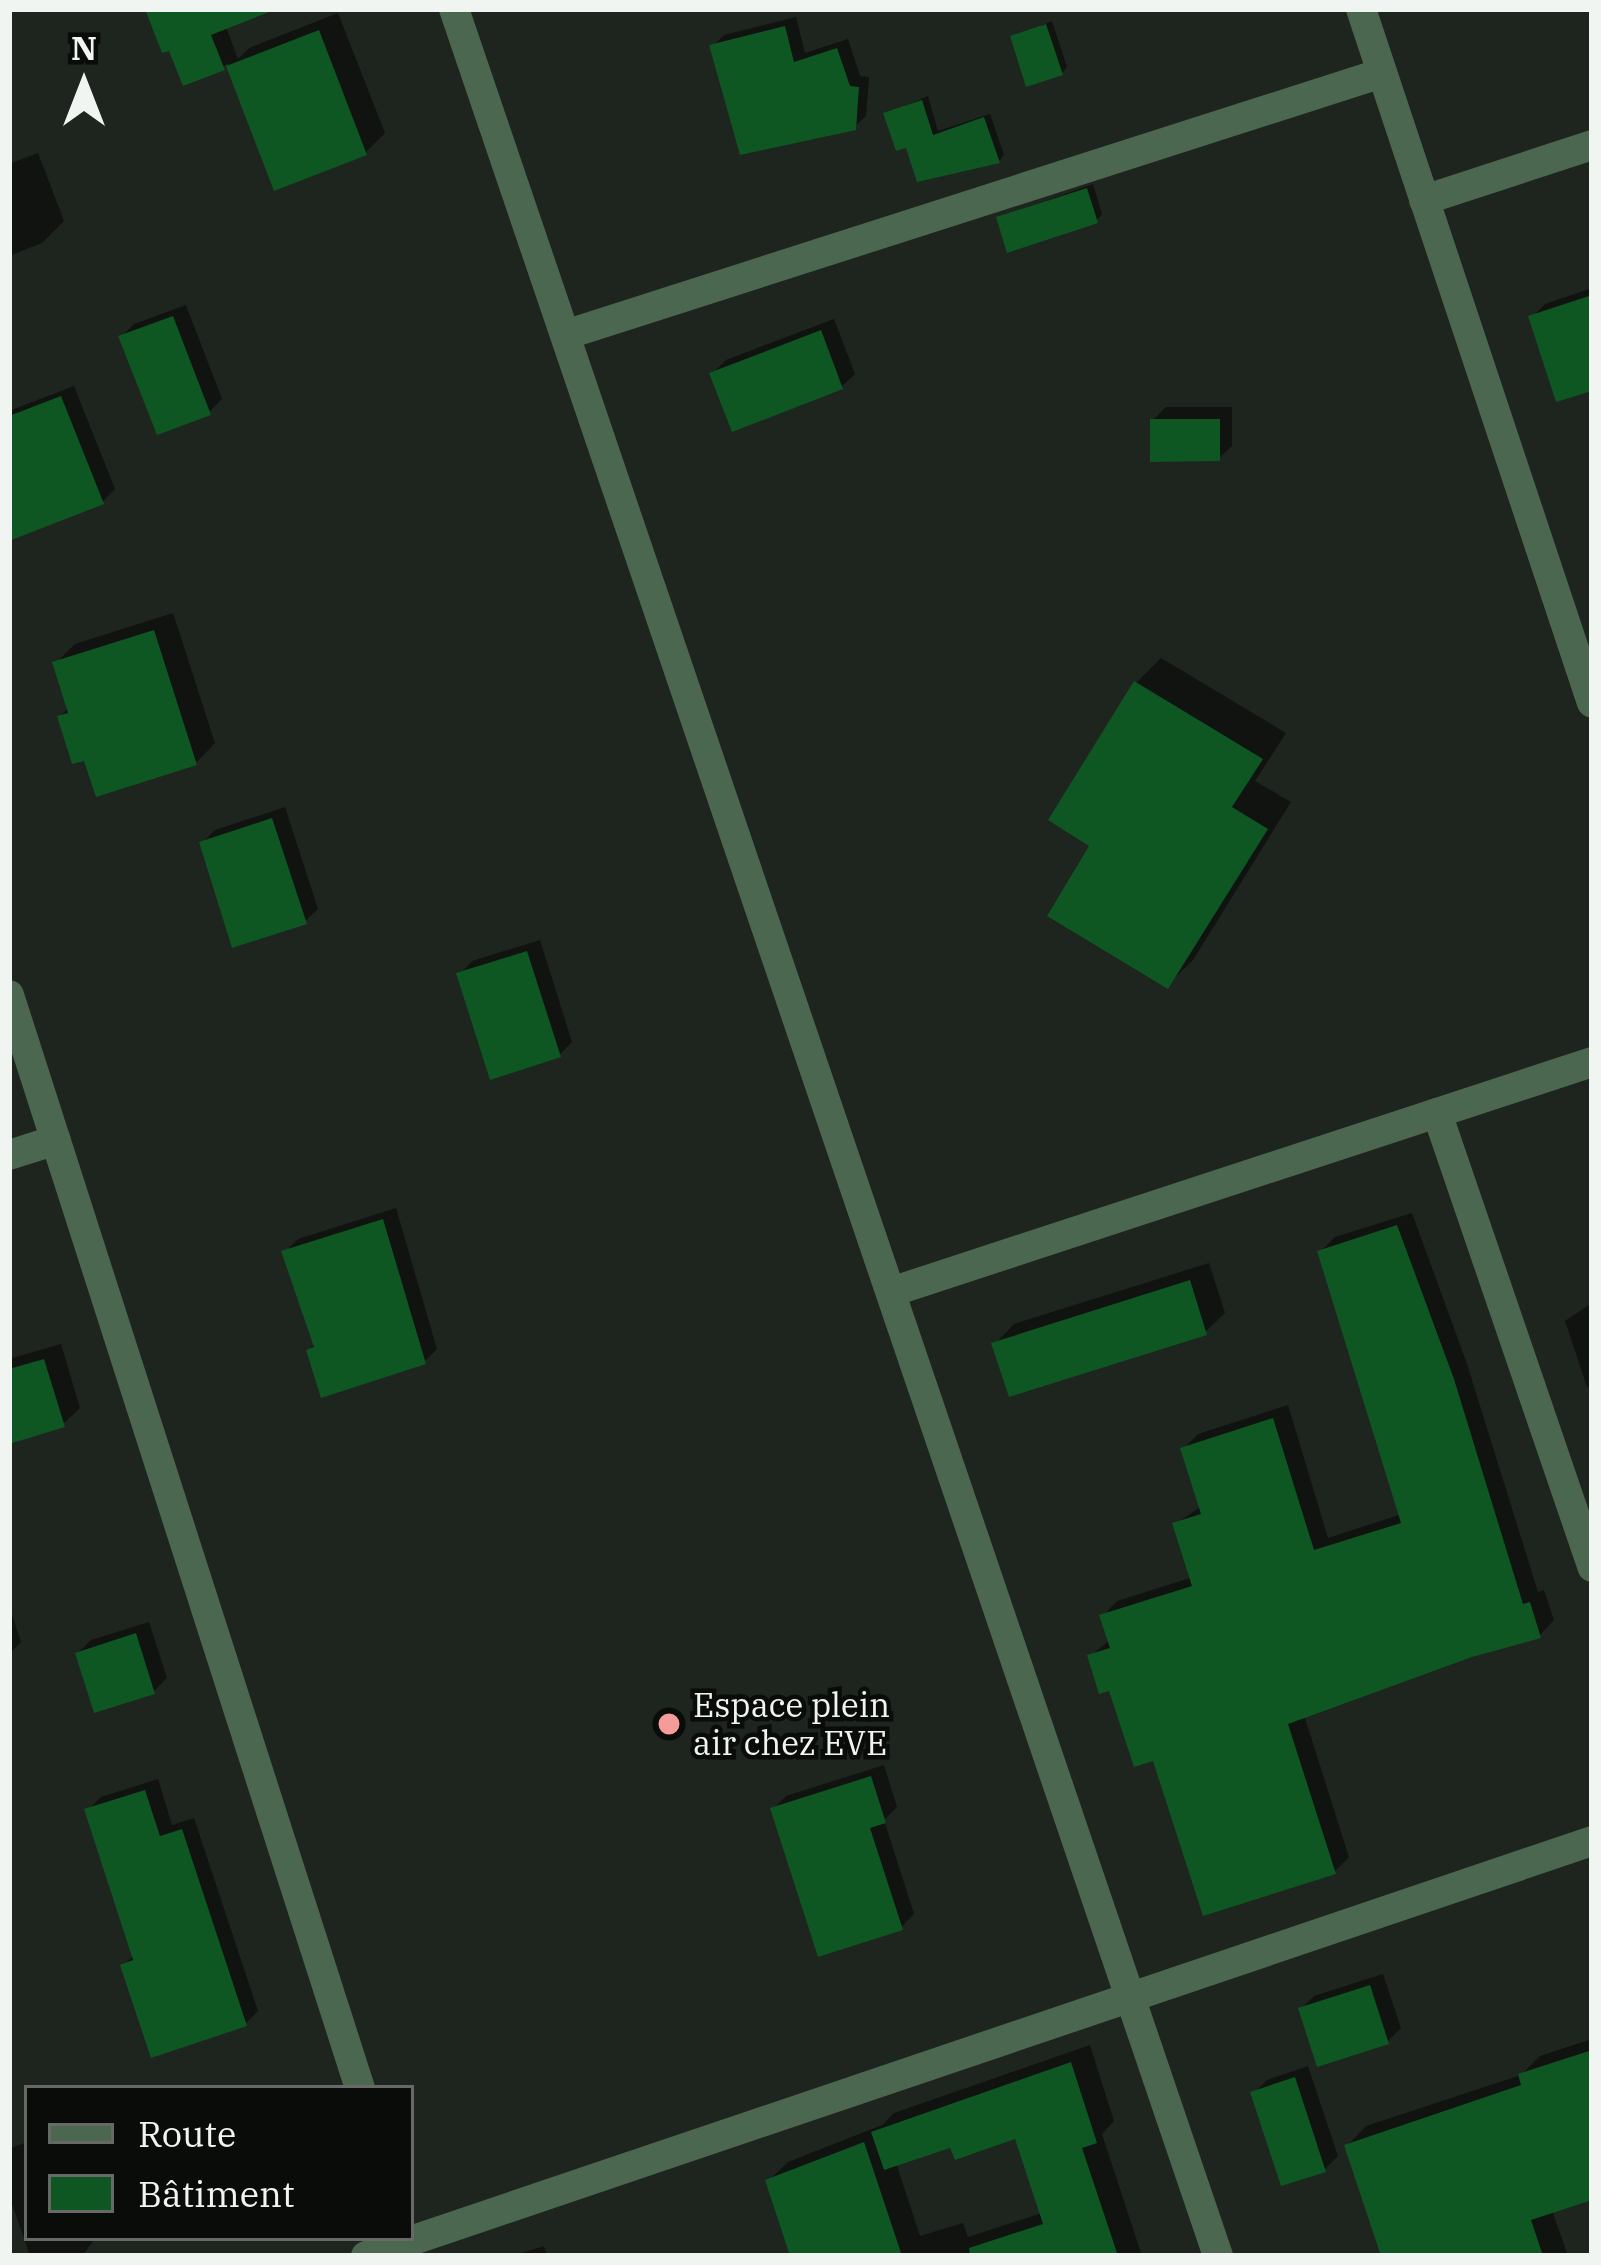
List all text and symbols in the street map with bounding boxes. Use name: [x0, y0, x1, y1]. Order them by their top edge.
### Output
north arrow: [24, 24, 144, 144]
text: N: [71, 26, 97, 69]
place label: Espace plein air chez EVE: [693, 1685, 890, 1763]
marker: Espace plein air chez EVE: [656, 1711, 682, 1737]
legend: [24, 2085, 414, 2241]
text: Route: [138, 2110, 236, 2157]
text: Bâtiment: [138, 2170, 295, 2217]

